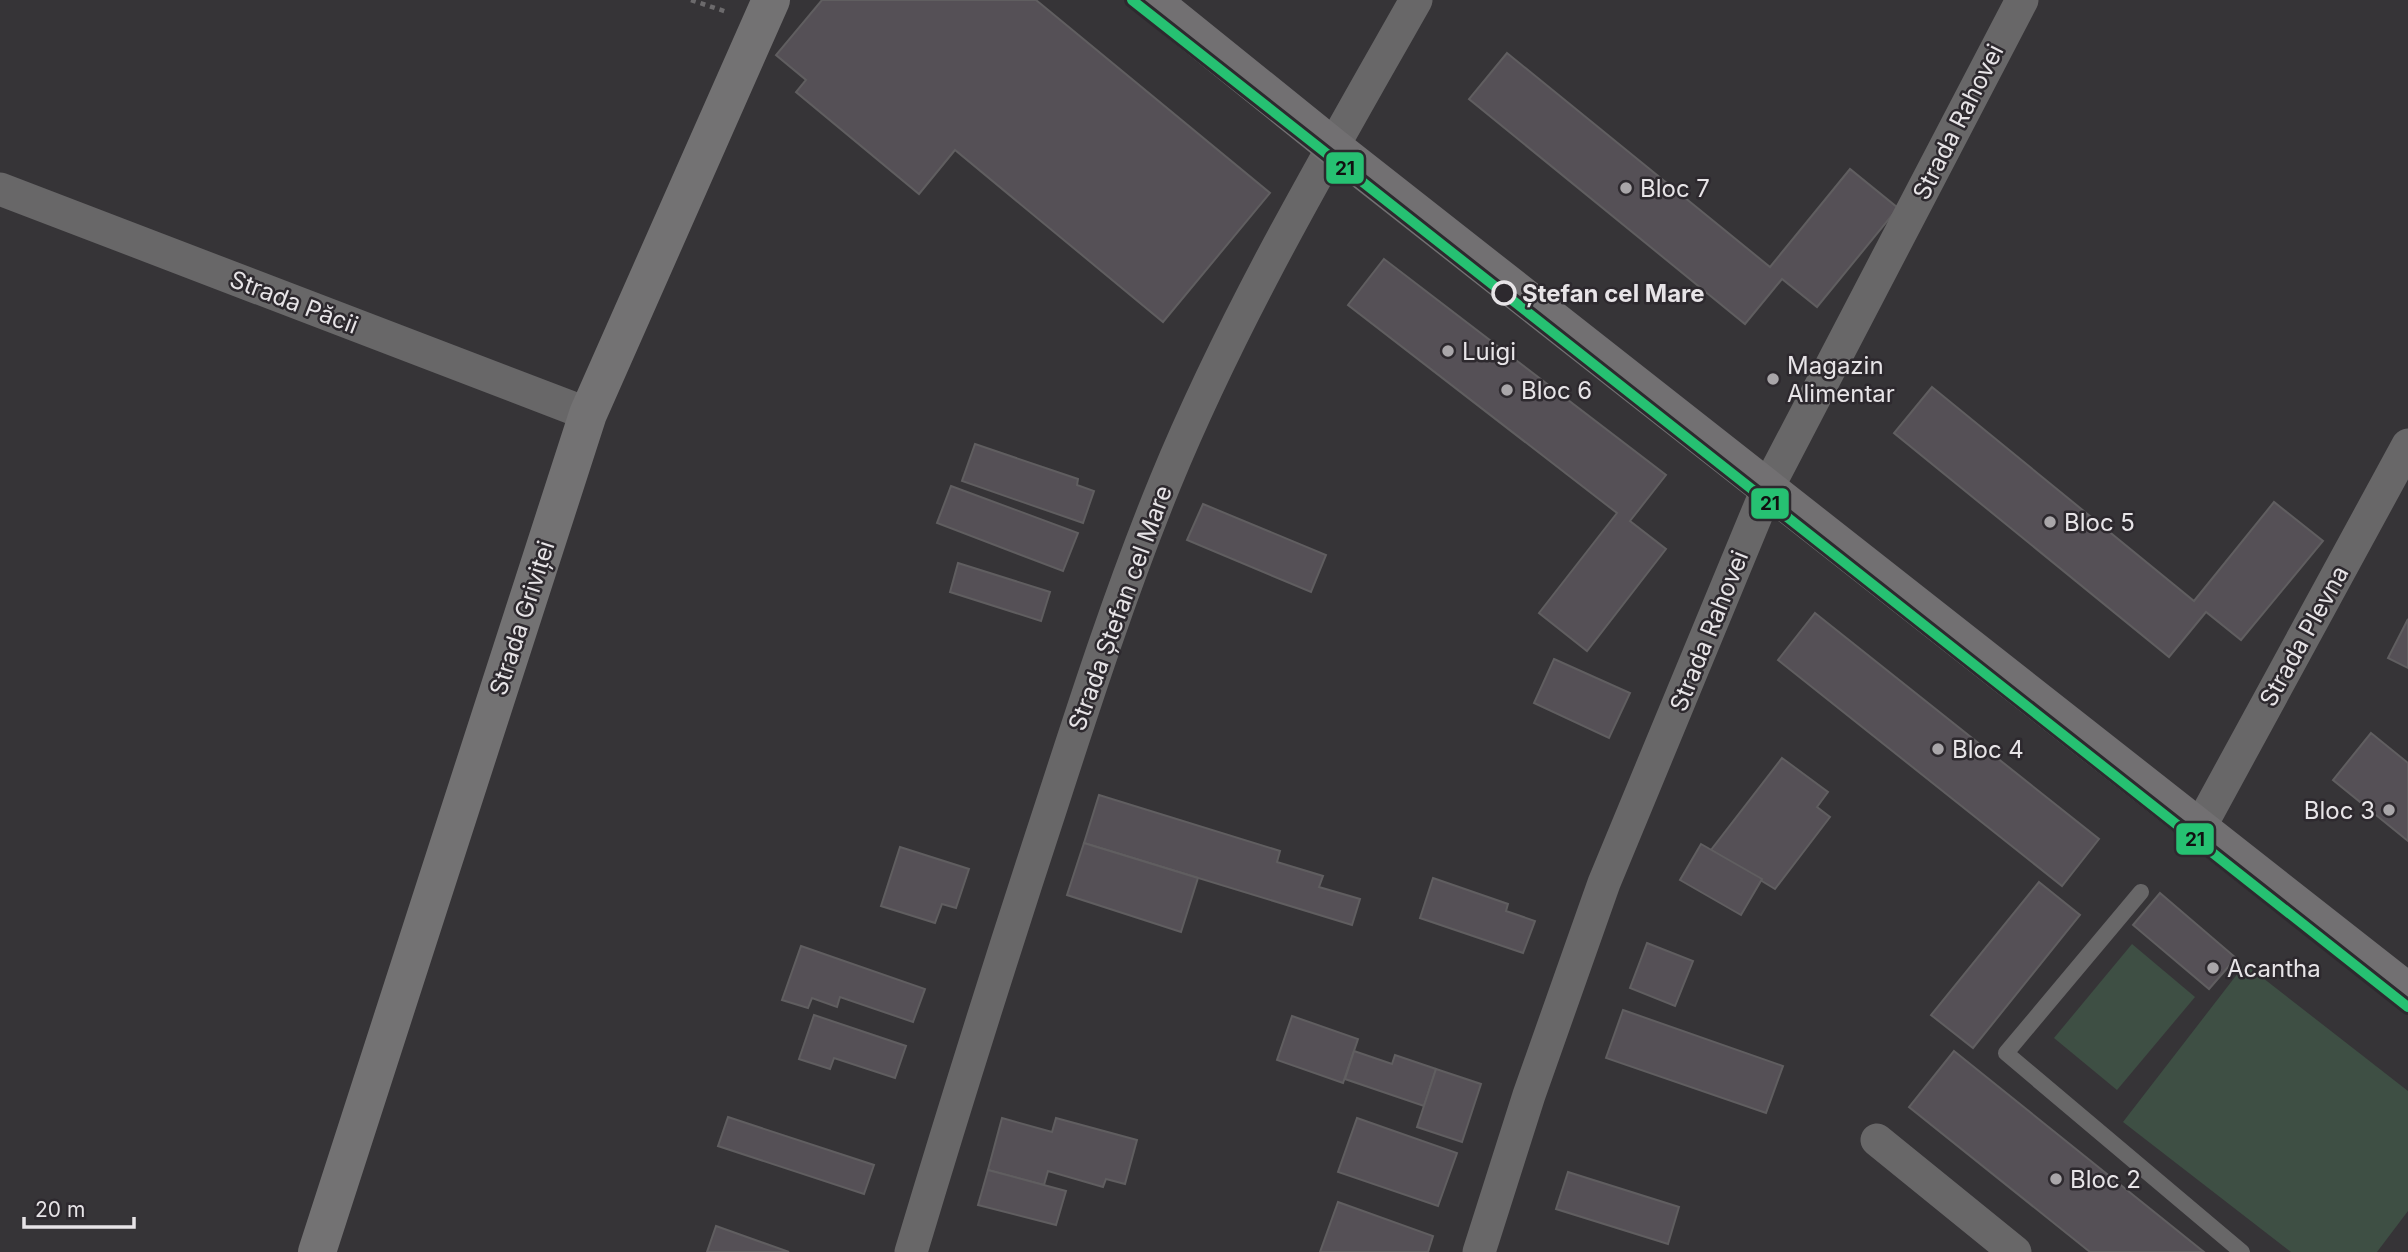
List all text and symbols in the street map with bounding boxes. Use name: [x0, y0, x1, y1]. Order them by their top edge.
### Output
street label: Strada Rahovei: [1906, 39, 2010, 205]
line badge: 21: [1325, 151, 1365, 185]
text: 21: [1335, 157, 1355, 180]
place label: Bloc 7: [1640, 174, 1710, 203]
marker: Bloc 7: [1618, 180, 1634, 196]
street label: Strada Păcii: [226, 264, 362, 340]
place label: Ștefan cel Mare: [1522, 279, 1705, 308]
marker: Ștefan cel Mare: [1492, 281, 1516, 305]
place label: Luigi: [1462, 337, 1516, 366]
marker: Luigi: [1440, 343, 1456, 359]
place label: Magazin Alimentar: [1787, 351, 1895, 408]
marker: Magazin Alimentar: [1765, 371, 1781, 387]
place label: Bloc 6: [1521, 376, 1592, 405]
marker: Bloc 6: [1499, 382, 1515, 398]
street label: Strada Ștefan cel Mare: [1062, 482, 1178, 734]
line badge: 21: [1750, 487, 1790, 520]
text: 21: [1760, 492, 1780, 515]
place label: Bloc 5: [2064, 508, 2135, 537]
marker: Bloc 5: [2042, 514, 2058, 530]
street label: Strada Griviței: [483, 537, 561, 699]
street label: Strada Rahovei: [1664, 547, 1754, 715]
street label: Strada Plevna: [2253, 561, 2355, 711]
place label: Bloc 4: [1952, 735, 2024, 764]
marker: Bloc 4: [1930, 741, 1946, 757]
place label: Bloc 3: [2304, 796, 2375, 825]
marker: Bloc 3: [2381, 802, 2397, 818]
line badge: 21: [2175, 822, 2215, 856]
text: 21: [2185, 828, 2205, 851]
place label: Acantha: [2227, 954, 2321, 983]
marker: Acantha: [2205, 960, 2221, 976]
place label: Bloc 2: [2070, 1165, 2141, 1194]
marker: Bloc 2: [2048, 1171, 2064, 1187]
scale bar: [24, 1186, 135, 1230]
text: 20 m: [35, 1197, 85, 1222]

